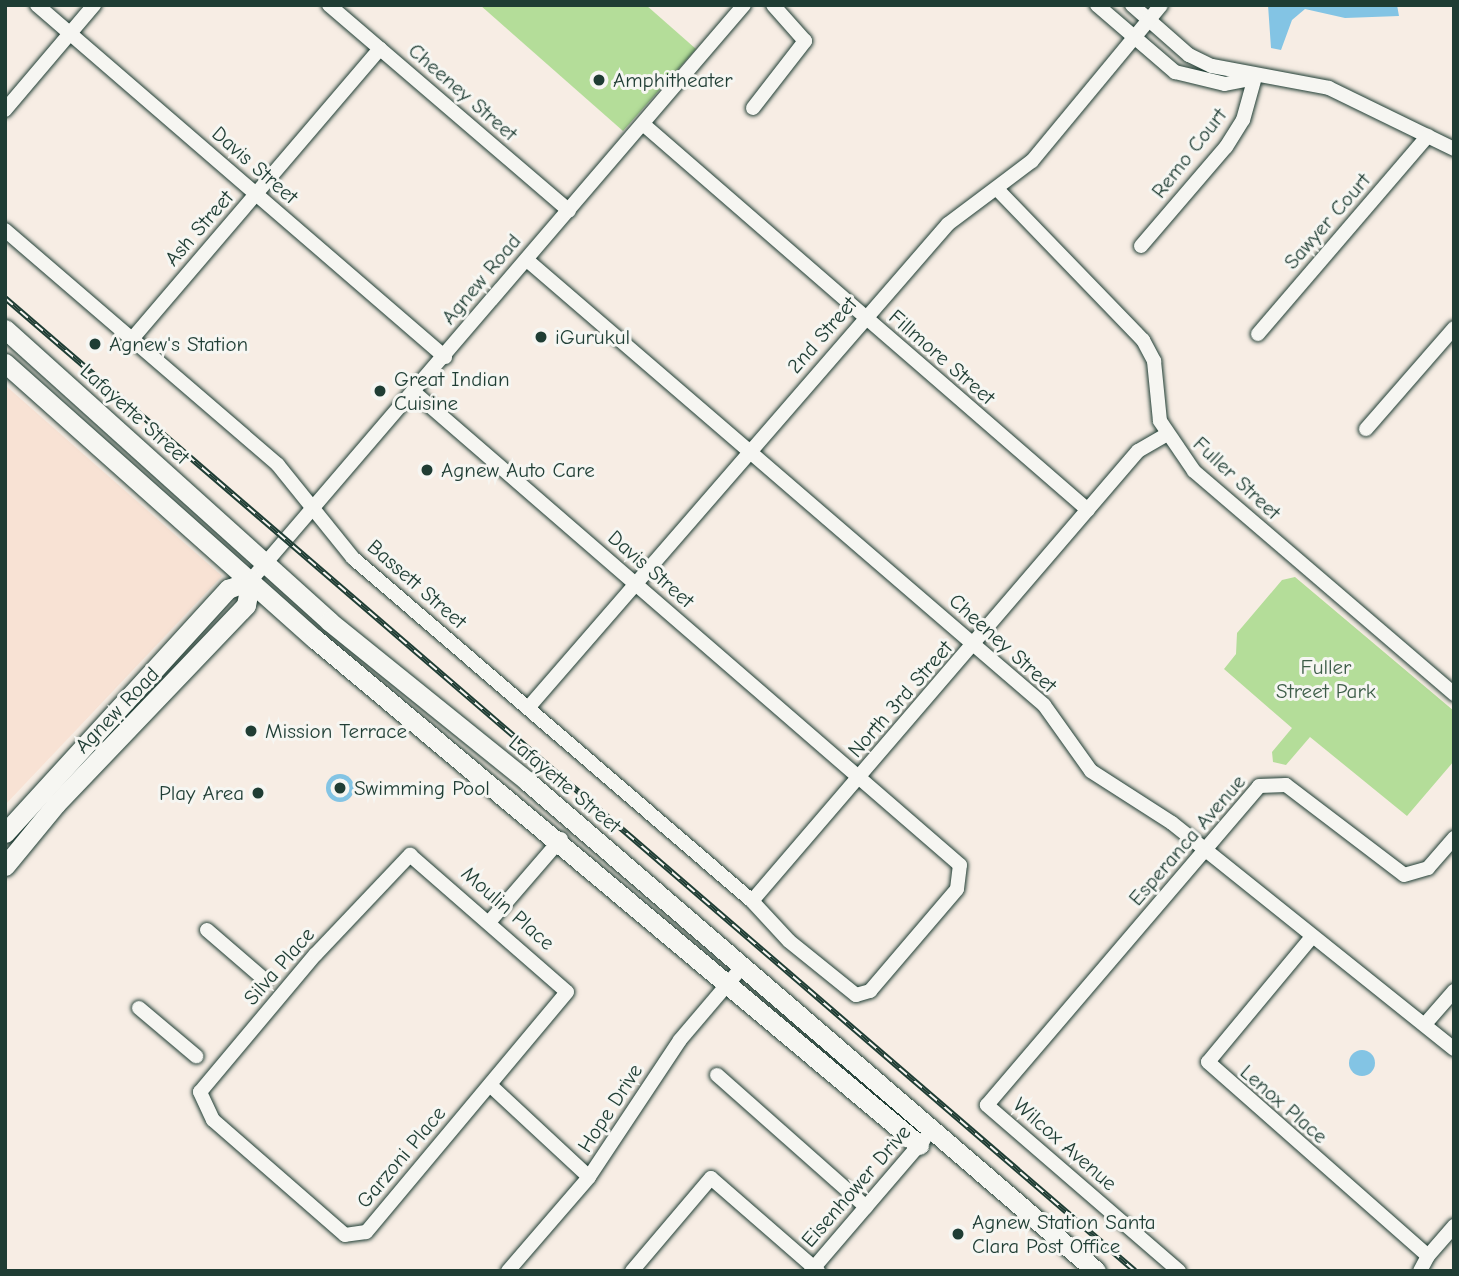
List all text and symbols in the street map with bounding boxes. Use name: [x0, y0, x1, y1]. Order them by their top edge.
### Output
street label: Cheeney Street: [403, 38, 523, 146]
place label: Amphitheater: [613, 67, 733, 93]
marker: Amphitheater: [591, 72, 607, 88]
street label: Remo Court: [1146, 103, 1232, 203]
street label: Davis Street: [207, 121, 303, 209]
street label: Sawyer Court: [1278, 168, 1376, 274]
street label: Ash Street: [159, 185, 239, 271]
street label: Agnew Road: [436, 229, 526, 329]
street label: 2nd Street: [782, 292, 862, 378]
street label: Fillmore Street: [884, 304, 1000, 410]
place label: iGurukul: [555, 324, 630, 350]
marker: iGurukul: [533, 329, 549, 345]
place label: Agnew's Station: [109, 331, 248, 357]
marker: Agnew's Station: [87, 336, 103, 352]
street label: Lafayette Street: [75, 358, 195, 470]
place label: Great Indian Cuisine: [394, 366, 510, 416]
marker: Great Indian Cuisine: [372, 383, 388, 399]
street label: Fuller Street: [1188, 431, 1286, 525]
place label: Agnew Auto Care: [441, 457, 595, 483]
marker: Agnew Auto Care: [419, 462, 435, 478]
street label: Davis Street: [603, 525, 699, 613]
street label: Bassett Street: [362, 534, 472, 634]
street label: Cheeney Street: [944, 588, 1062, 698]
street label: North 3rd Street: [842, 635, 958, 763]
park label: Fuller Street Park: [1276, 654, 1376, 704]
street label: Agnew Road: [70, 662, 164, 758]
place label: Mission Terrace: [265, 718, 407, 744]
marker: Mission Terrace: [243, 723, 259, 739]
street label: Lafayette Street: [504, 730, 626, 838]
street label: Esperanca Avenue: [1123, 769, 1251, 911]
place label: Swimming Pool: [354, 775, 490, 801]
place label: Play Area: [159, 780, 244, 806]
marker: Swimming Pool: [332, 780, 348, 796]
marker: Play Area: [250, 785, 266, 801]
street label: Moulin Place: [456, 861, 560, 955]
street label: Silva Place: [238, 922, 320, 1010]
street label: Hope Drive: [572, 1059, 648, 1157]
street label: Lenox Place: [1235, 1059, 1333, 1149]
street label: Wilcox Avenue: [1008, 1092, 1122, 1196]
street label: Garzoni Place: [351, 1101, 451, 1213]
street label: Eisenhower Drive: [796, 1120, 916, 1252]
place label: Agnew Station Santa Clara Post Office: [972, 1209, 1156, 1259]
marker: Agnew Station Santa Clara Post Office: [950, 1226, 966, 1242]

